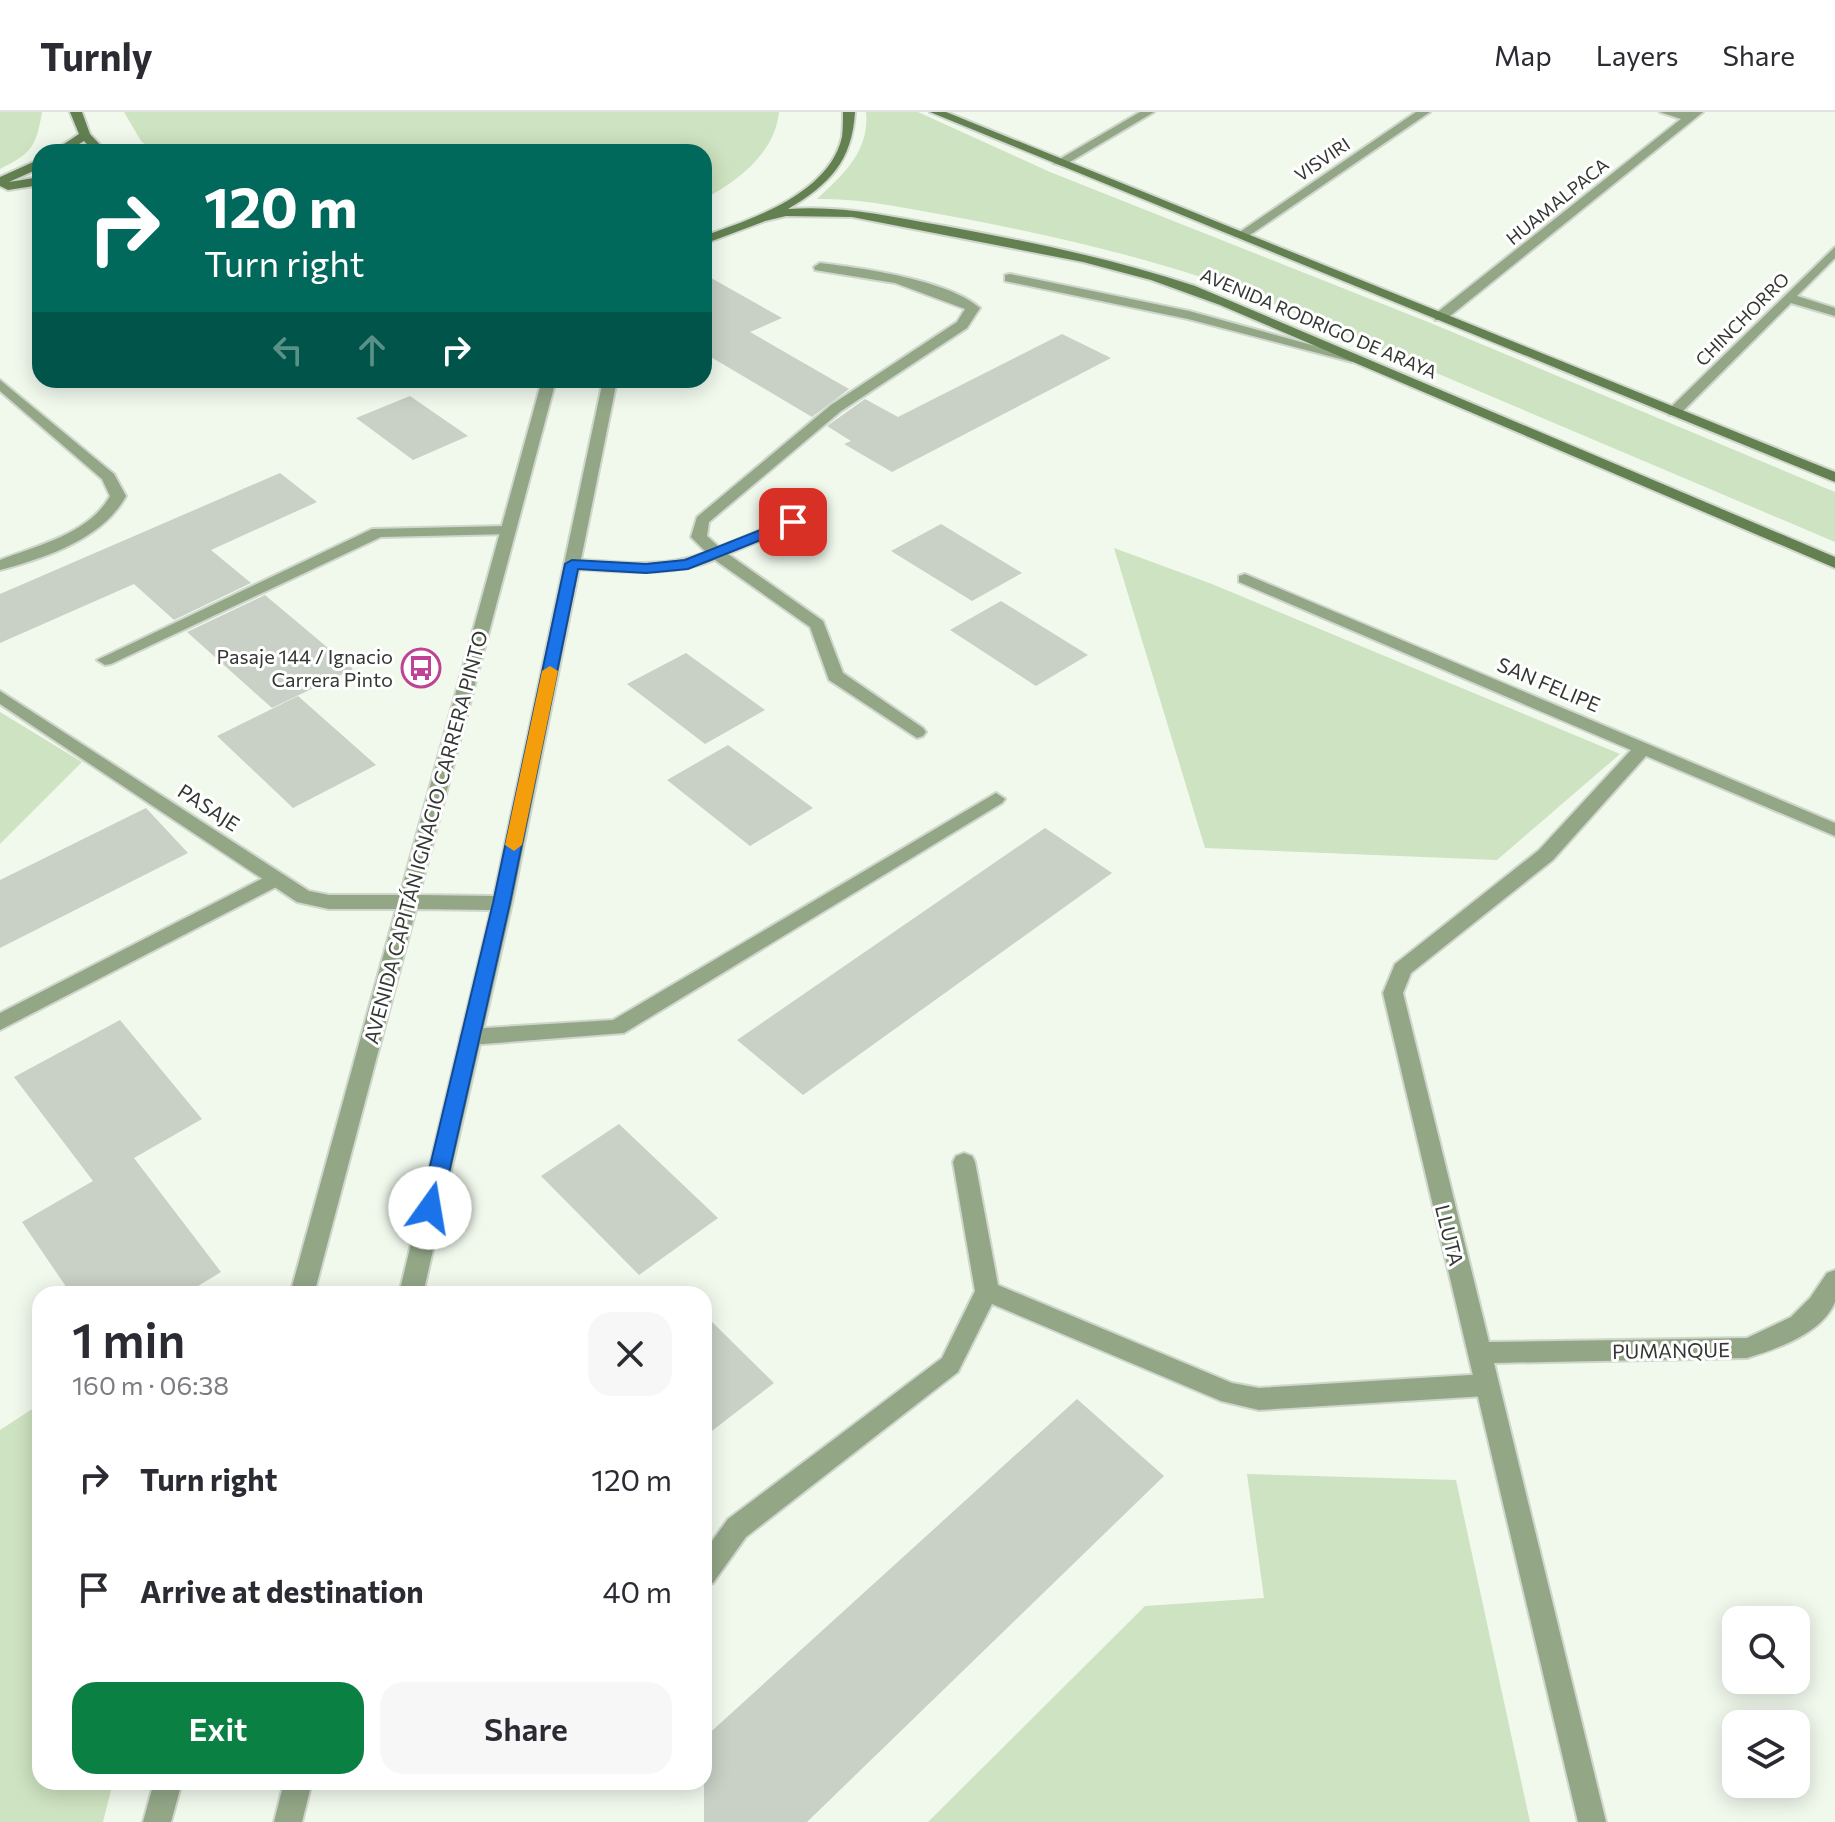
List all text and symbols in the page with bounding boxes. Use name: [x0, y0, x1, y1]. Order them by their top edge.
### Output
text: Turnly: [40, 32, 153, 79]
text: Map: [1494, 38, 1552, 72]
text: Layers: [1596, 38, 1678, 72]
text: Share: [1722, 38, 1795, 72]
street label: VISVIRI: [1290, 133, 1354, 185]
street label: HUAMALPACA: [1501, 153, 1613, 249]
text: 120 m: [204, 171, 358, 240]
icon: right: [72, 176, 176, 280]
text: Turn right: [204, 240, 365, 284]
street label: AVENIDA RODRIGO DE ARAYA: [1197, 263, 1441, 383]
street label: CHINCHORRO: [1691, 268, 1793, 370]
icon: left: [266, 328, 310, 372]
icon: ahead: [350, 328, 394, 372]
icon: right: [434, 328, 478, 372]
pin: [759, 488, 827, 556]
icon: arrive: [771, 500, 815, 544]
street label: AVENIDA CAPITÁN IGNACIO CARRERA PINTO: [358, 628, 492, 1046]
place label: Pasaje 144 / Ignacio Carrera Pinto: [217, 644, 393, 691]
bus stop icon: Pasaje 144 / Ignacio Carrera Pinto: [400, 647, 442, 689]
street label: SAN FELIPE: [1494, 652, 1604, 716]
street label: PASAJE: [174, 778, 244, 836]
position arrow: [388, 1166, 472, 1250]
street label: LLUTA: [1431, 1202, 1469, 1268]
text: 1 min: [72, 1309, 185, 1368]
button: close: [588, 1312, 672, 1396]
street label: PUMANQUE: [1612, 1337, 1730, 1363]
text: 160 m · 06:38: [72, 1369, 229, 1400]
icon: right: [72, 1456, 116, 1500]
text: Turn right: [140, 1460, 277, 1497]
text: 120 m: [591, 1460, 672, 1497]
icon: arrive: [72, 1568, 116, 1612]
text: Arrive at destination: [140, 1572, 424, 1609]
text: 40 m: [603, 1572, 672, 1609]
map controls: [1722, 1606, 1810, 1798]
button: search: [1722, 1606, 1810, 1694]
button: Exit: [72, 1682, 364, 1774]
button: Share: [380, 1682, 672, 1774]
button: layers: [1722, 1710, 1810, 1798]

